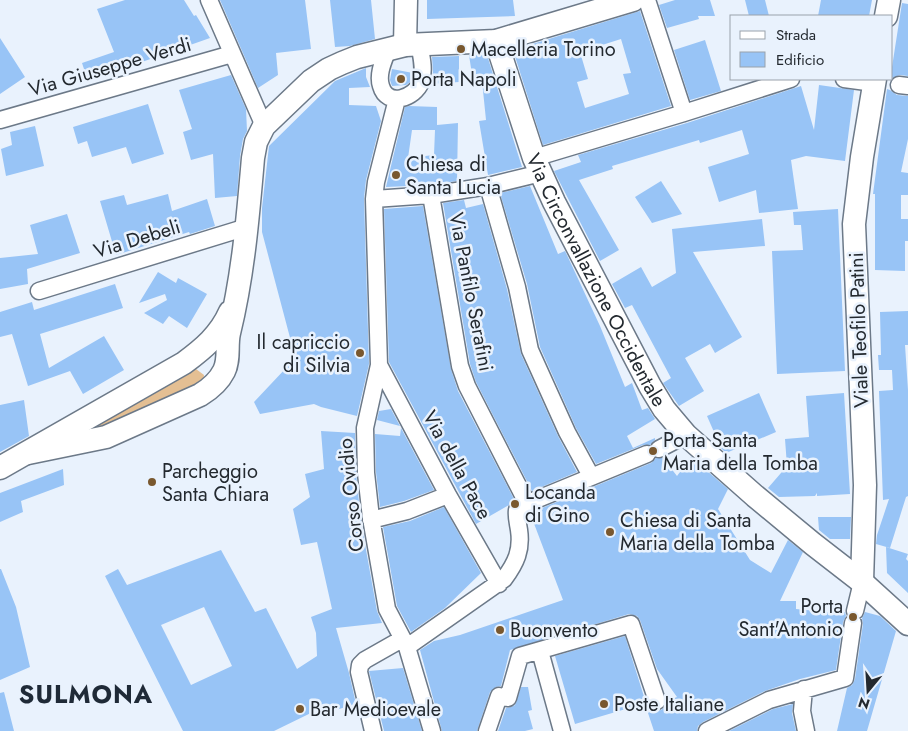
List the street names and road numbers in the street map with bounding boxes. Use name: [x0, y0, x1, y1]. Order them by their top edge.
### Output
street label: Via Giuseppe Verdi: [25, 30, 195, 104]
street label: Via Circonvallazione Occidentale: [519, 149, 674, 412]
street label: Via Panfilo Serafini: [441, 210, 501, 374]
street label: Via Debeli: [90, 212, 184, 266]
street label: Viale Teofilo Patini: [842, 252, 876, 408]
street label: Via della Pace: [415, 405, 499, 525]
street label: Corso Ovidio: [331, 437, 371, 553]

